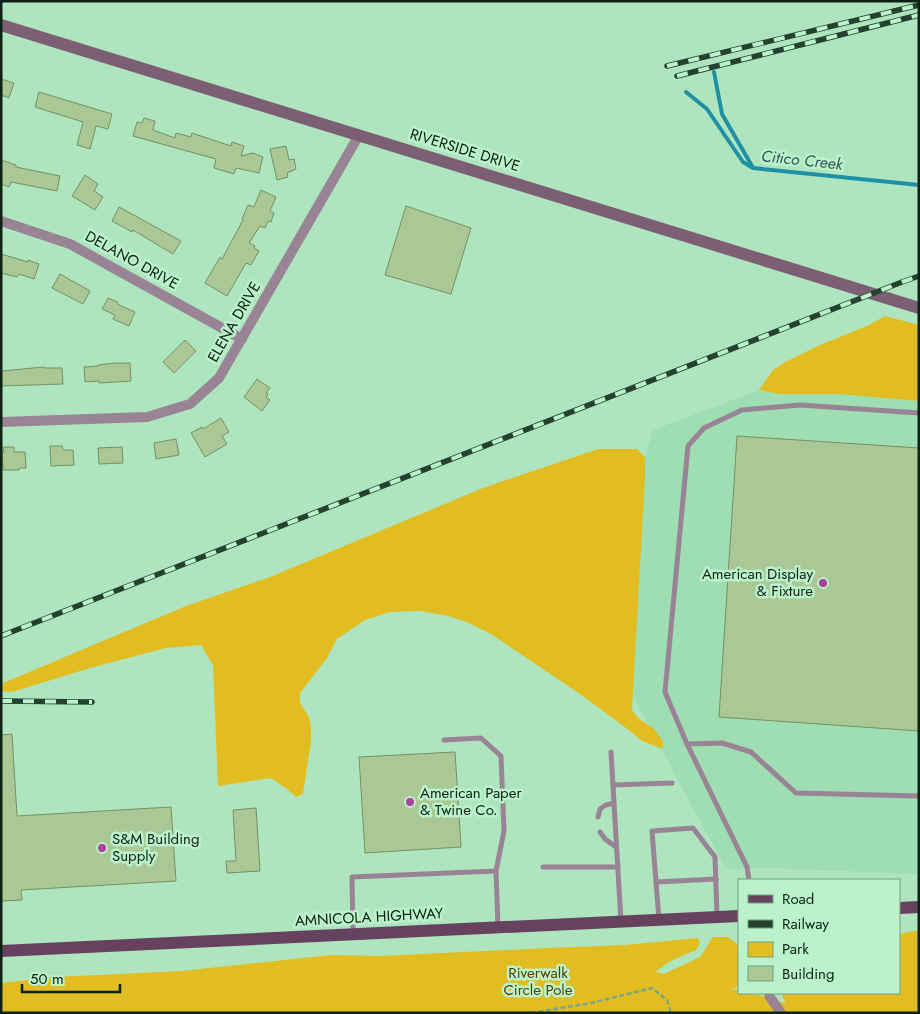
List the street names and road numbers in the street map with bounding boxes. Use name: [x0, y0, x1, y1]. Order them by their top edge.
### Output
street label: RIVERSIDE DRIVE: [407, 123, 523, 177]
street label: DELANO DRIVE: [81, 225, 183, 295]
street label: ELENA DRIVE: [202, 278, 266, 366]
street label: AMNICOLA HIGHWAY: [294, 902, 444, 932]

